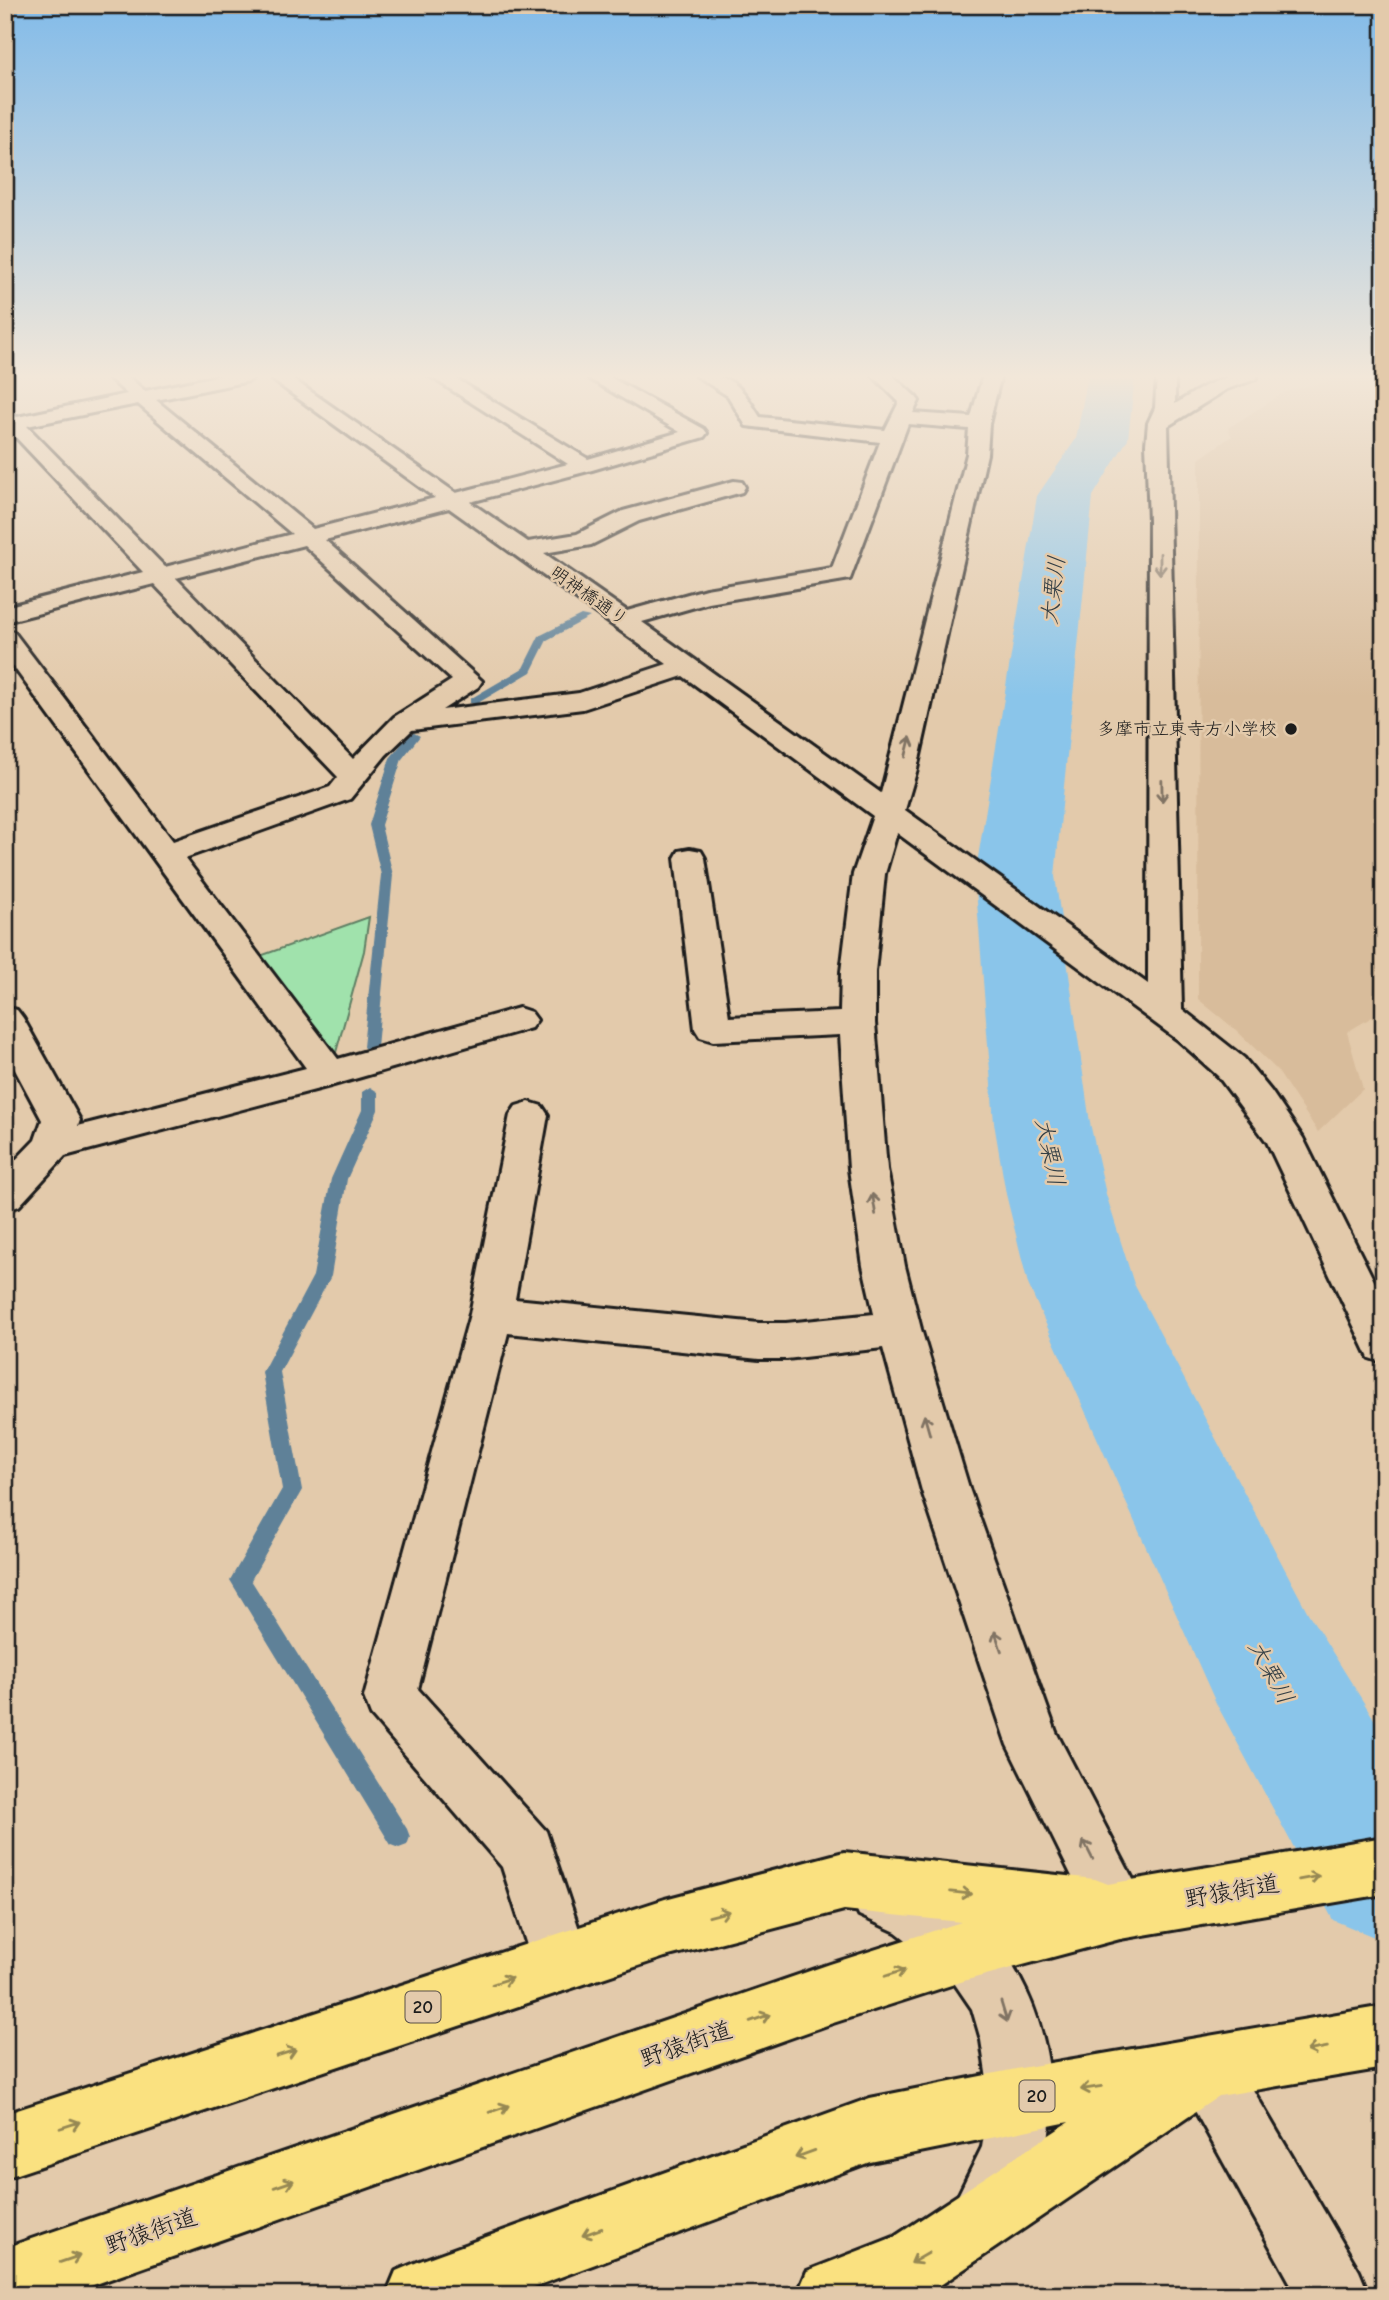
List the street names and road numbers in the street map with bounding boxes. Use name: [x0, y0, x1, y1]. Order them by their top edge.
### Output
street label: 明神橋通り: [546, 562, 632, 630]
street label: 野猿街道: [1182, 1869, 1282, 1913]
road number: 20: [406, 1992, 440, 2022]
street label: 野猿街道: [636, 2015, 736, 2073]
road number: 20: [1020, 2080, 1054, 2112]
street label: 野猿街道: [101, 2202, 201, 2260]

